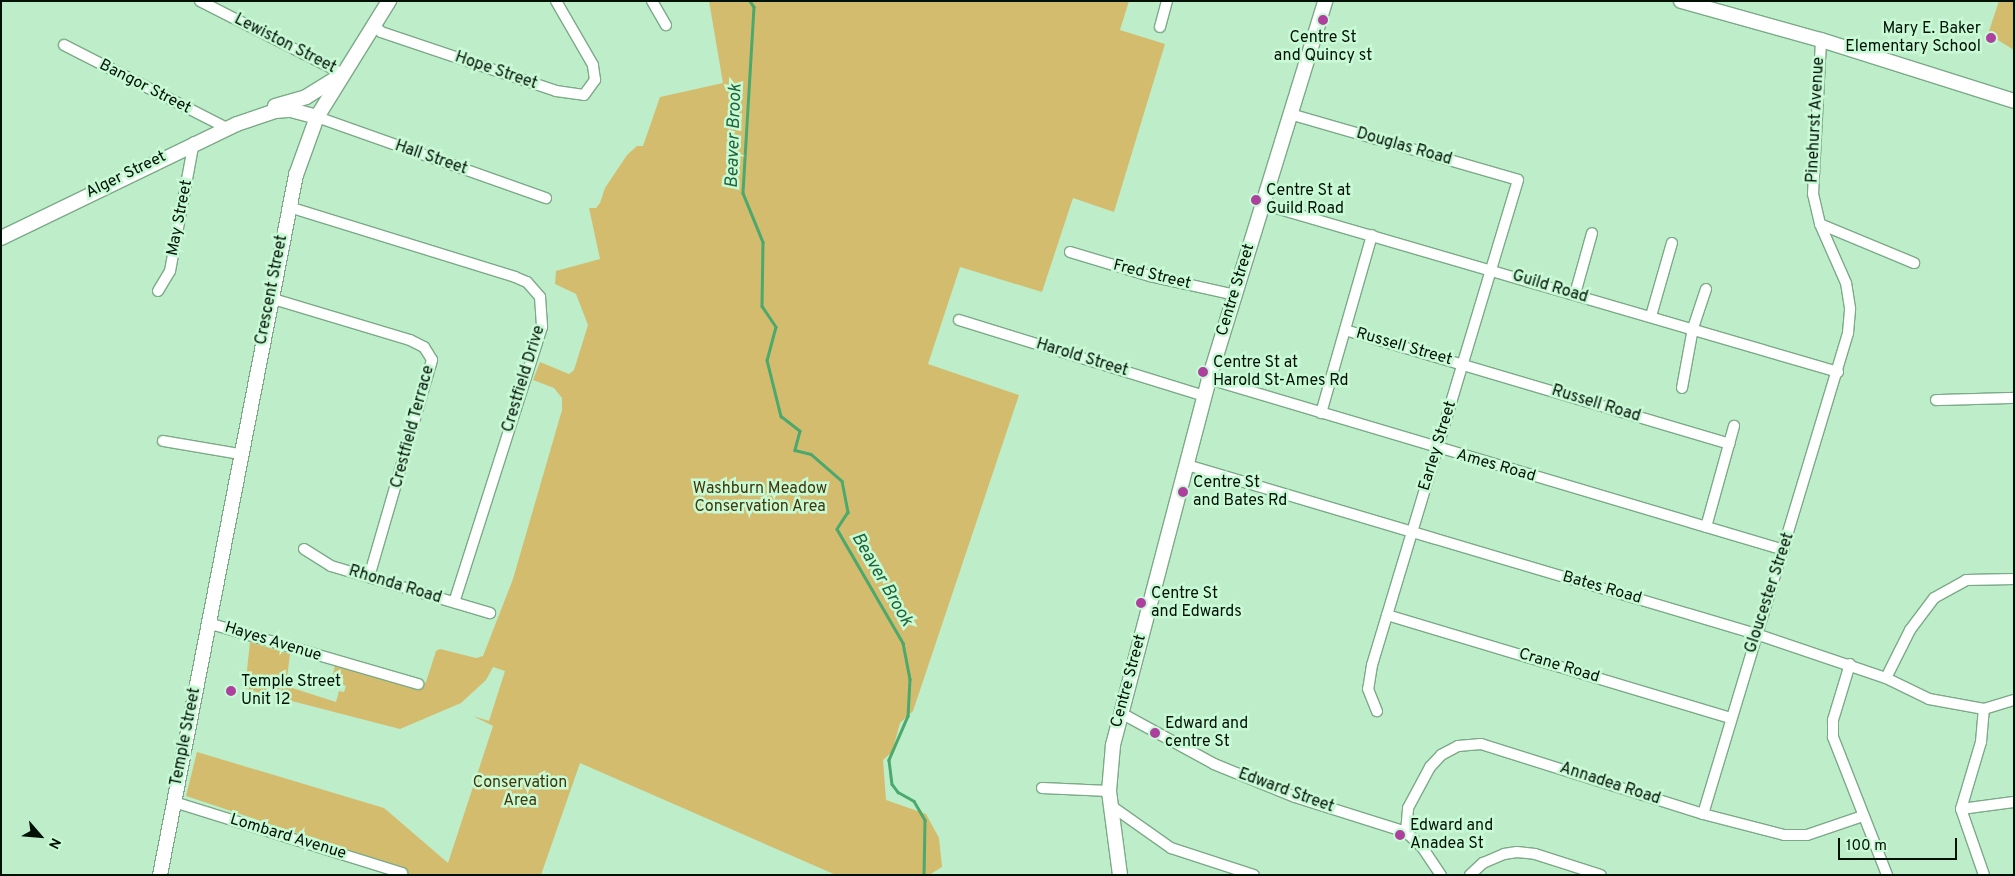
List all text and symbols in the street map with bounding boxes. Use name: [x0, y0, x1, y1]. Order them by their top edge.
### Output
street label: Lewiston Street: [231, 10, 339, 78]
marker: Centre St and Quincy st: [1317, 14, 1329, 26]
place label: Mary E. Baker Elementary School: [1845, 19, 1981, 57]
place label: Centre St and Quincy st: [1274, 28, 1372, 66]
marker: Mary E. Baker Elementary School: [1985, 32, 1997, 44]
street label: Hope Street: [452, 48, 540, 94]
street label: Bangor Street: [96, 56, 194, 118]
street label: Pinehurst Avenue: [1803, 56, 1829, 184]
water label: Beaver Brook: [722, 83, 748, 189]
street label: Douglas Road: [1354, 124, 1454, 170]
street label: Hall Street: [392, 137, 470, 179]
street label: Alger Street: [83, 147, 169, 203]
street label: May Street: [163, 178, 197, 258]
place label: Centre St at Guild Road: [1266, 181, 1351, 219]
marker: Centre St at Guild Road: [1250, 194, 1262, 206]
street label: Crescent Street: [252, 233, 292, 347]
street label: Centre Street: [1213, 241, 1259, 339]
street label: Fred Street: [1111, 256, 1193, 294]
street label: Guild Road: [1510, 266, 1590, 308]
street label: Crestfield Drive: [499, 323, 549, 435]
street label: Russell Street: [1354, 324, 1454, 370]
street label: Harold Street: [1034, 335, 1130, 381]
place label: Centre St at Harold St-Ames Rd: [1213, 353, 1349, 391]
street label: Crestfield Terrace: [387, 363, 439, 491]
marker: Centre St at Harold St-Ames Rd: [1197, 366, 1209, 378]
street label: Russell Road: [1549, 381, 1643, 427]
street label: Earley Street: [1415, 399, 1461, 493]
street label: Ames Road: [1454, 446, 1538, 486]
place label: Centre St and Bates Rd: [1193, 473, 1287, 511]
park label: Washburn Meadow Conservation Area: [693, 479, 827, 517]
marker: Centre St and Bates Rd: [1177, 486, 1189, 498]
water label: Beaver Brook: [846, 529, 916, 631]
street label: Gloucester Street: [1741, 530, 1799, 656]
street label: Rhonda Road: [346, 562, 444, 608]
street label: Bates Road: [1560, 568, 1644, 608]
place label: Centre St and Edwards: [1151, 584, 1242, 622]
marker: Centre St and Edwards: [1135, 597, 1147, 609]
street label: Hayes Avenue: [222, 618, 324, 666]
street label: Centre Street: [1107, 632, 1151, 730]
street label: Crane Road: [1516, 645, 1602, 687]
place label: Temple Street Unit 12: [241, 672, 341, 710]
marker: Temple Street Unit 12: [225, 685, 237, 697]
street label: Temple Street: [167, 686, 205, 788]
place label: Edward and centre St: [1165, 714, 1248, 752]
marker: Edward and centre St: [1149, 727, 1161, 739]
street label: Annadea Road: [1557, 759, 1663, 809]
street label: Edward Street: [1235, 765, 1337, 817]
park label: Conservation Area: [473, 773, 567, 811]
street label: Lombard Avenue: [227, 810, 349, 864]
north arrow: [15, 811, 65, 861]
place label: Edward and Anadea St: [1410, 816, 1493, 854]
scale bar: [1840, 828, 1959, 860]
marker: Edward and Anadea St: [1394, 829, 1406, 841]
text: N: [44, 835, 64, 851]
text: 100 m: [1846, 837, 1887, 856]

